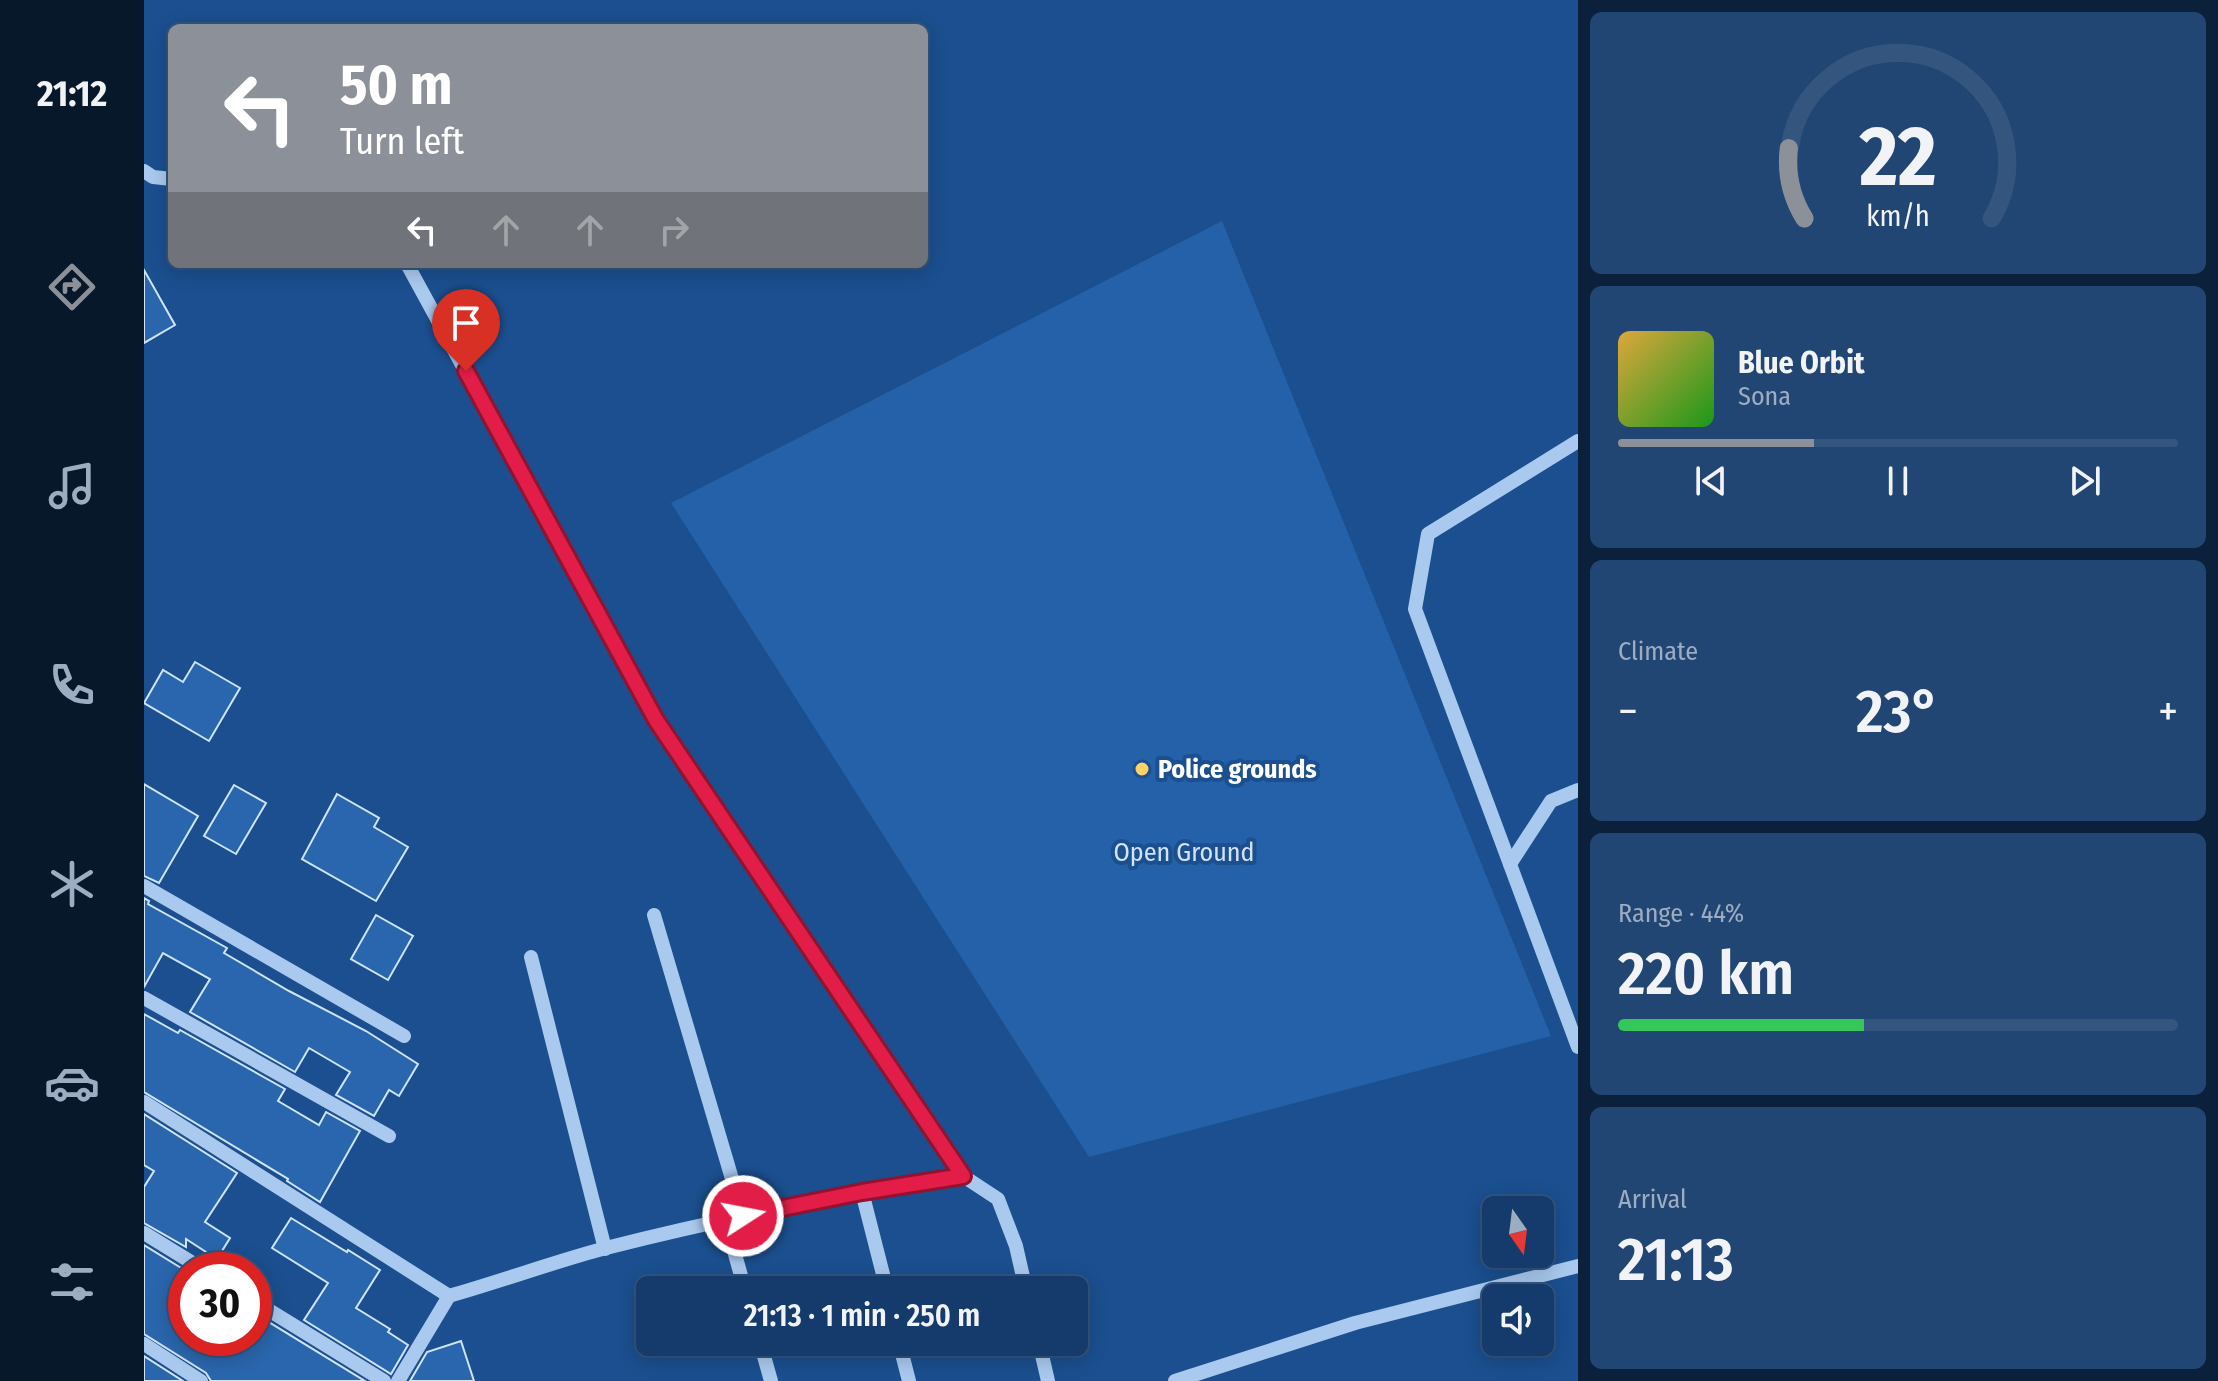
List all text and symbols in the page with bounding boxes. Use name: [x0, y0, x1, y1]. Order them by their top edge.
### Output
text: 50 m: [340, 52, 452, 119]
icon: left: [208, 56, 312, 160]
text: 21:12: [37, 72, 107, 116]
text: 22: [1858, 106, 1937, 206]
text: Turn left: [340, 120, 464, 164]
text: km/h: [1866, 199, 1930, 234]
icon: left: [400, 208, 444, 252]
icon: ahead: [484, 208, 528, 252]
icon: ahead: [568, 208, 612, 252]
icon: right: [652, 208, 696, 252]
icon: directions: [44, 259, 100, 315]
pin: [432, 289, 500, 371]
icon: arrive: [444, 301, 488, 345]
text: Blue Orbit: [1738, 345, 1864, 381]
text: Sona: [1738, 381, 1791, 412]
icon: music: [44, 458, 100, 514]
icon: previous: [1689, 459, 1733, 503]
icon: pause: [1876, 459, 1920, 503]
icon: next: [2063, 459, 2107, 503]
text: Climate: [1618, 636, 1698, 667]
icon: phone: [44, 657, 100, 713]
text: 23°: [1856, 676, 1940, 748]
text: −: [1618, 685, 1638, 738]
text: +: [2158, 685, 2178, 738]
place label: Police grounds: [1158, 754, 1317, 785]
marker: Police grounds: [1133, 760, 1151, 778]
park label: Open Ground: [1114, 837, 1254, 868]
icon: climate: [44, 856, 100, 912]
text: Range · 44%: [1618, 898, 1744, 929]
text: 220 km: [1618, 938, 1794, 1010]
icon: car: [44, 1055, 100, 1111]
position arrow: [701, 1174, 785, 1258]
text: Arrival: [1618, 1184, 1687, 1215]
north arrow: [1482, 1196, 1554, 1268]
map controls: [1482, 1196, 1554, 1356]
text: 21:13: [1618, 1224, 1734, 1296]
speed limit sign: 30: [168, 1252, 272, 1356]
icon: filters: [44, 1254, 100, 1310]
button: sound: [1482, 1284, 1554, 1356]
text: 21:13 · 1 min · 250 m: [744, 1298, 980, 1334]

